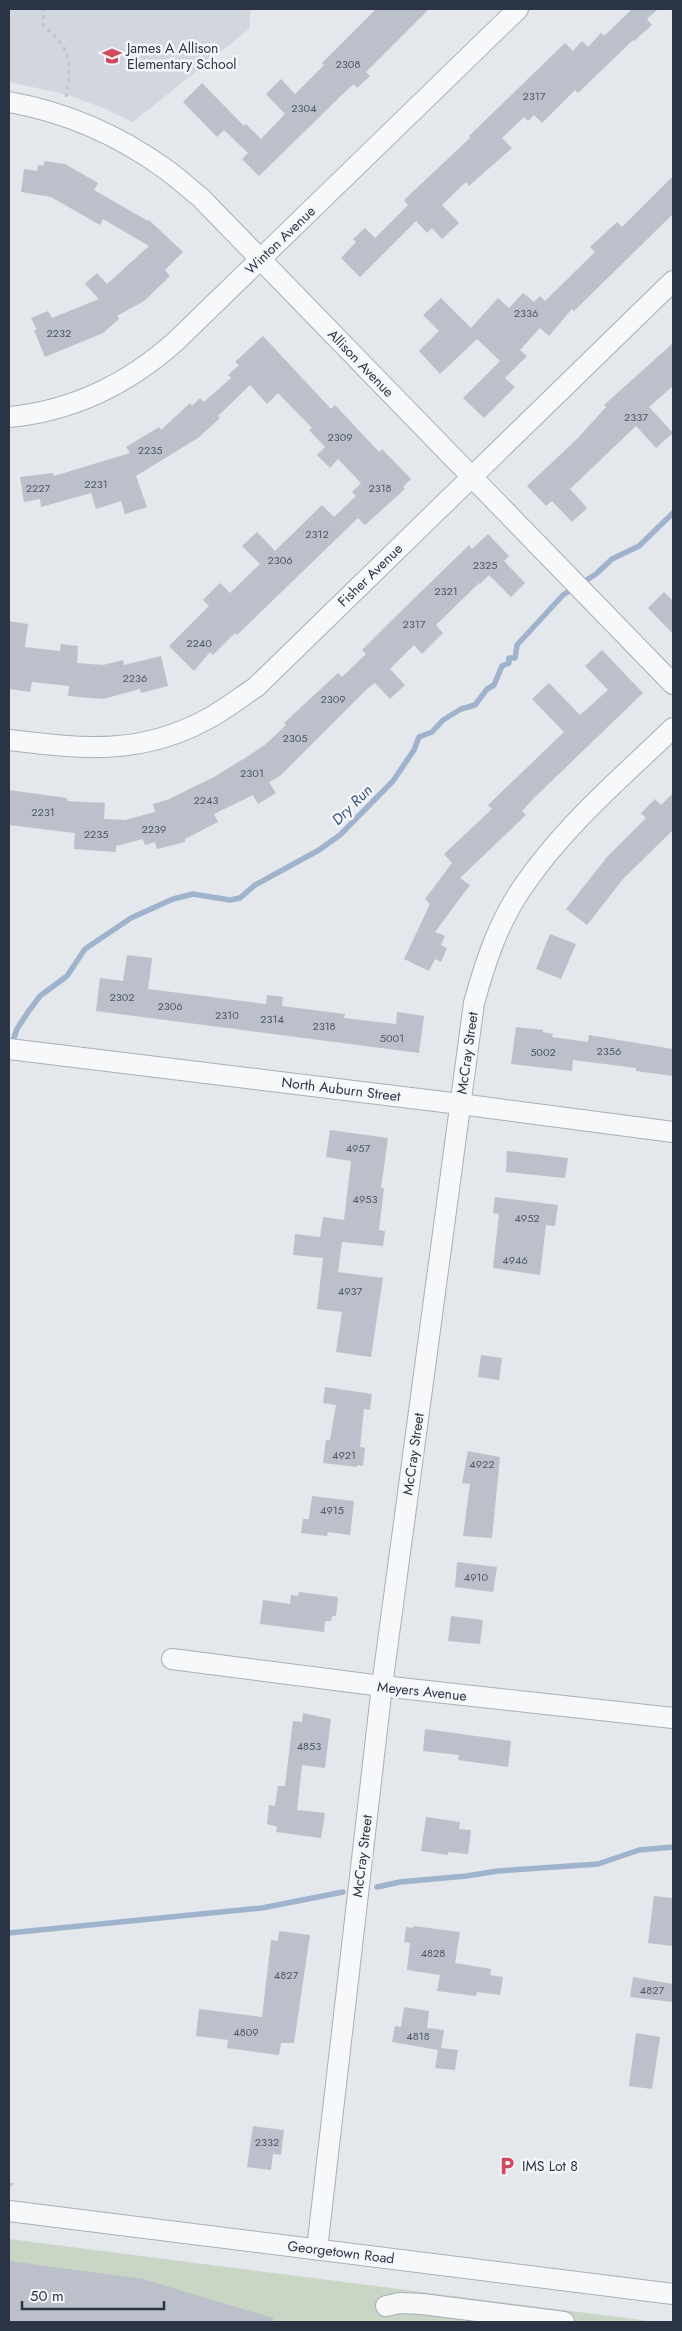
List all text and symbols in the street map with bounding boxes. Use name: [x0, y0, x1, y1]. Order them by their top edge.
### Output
place label: James A Allison Elementary School: [125, 38, 237, 74]
school or university icon: James A Allison Elementary School: [101, 45, 123, 67]
house number: 2308: [336, 56, 360, 72]
house number: 2317: [523, 88, 546, 104]
house number: 2304: [291, 100, 317, 116]
street label: Winton Avenue: [240, 201, 320, 279]
house number: 2336: [514, 305, 538, 321]
street label: Allison Avenue: [323, 324, 399, 402]
house number: 2232: [47, 325, 71, 341]
house number: 2337: [624, 409, 648, 425]
house number: 2309: [327, 429, 353, 445]
house number: 2235: [138, 442, 162, 458]
house number: 2231: [84, 476, 108, 492]
house number: 2227: [26, 480, 50, 496]
house number: 2318: [368, 480, 392, 496]
house number: 2312: [305, 526, 329, 542]
street label: Fisher Avenue: [333, 539, 407, 611]
house number: 2306: [267, 552, 293, 568]
house number: 2325: [473, 557, 497, 573]
house number: 2321: [434, 583, 458, 599]
house number: 2317: [403, 616, 426, 632]
house number: 2240: [186, 635, 212, 651]
house number: 2236: [123, 670, 147, 686]
house number: 2309: [320, 691, 346, 707]
house number: 2305: [282, 730, 308, 746]
house number: 2301: [240, 765, 264, 781]
water label: Dry Run: [327, 780, 377, 830]
house number: 2243: [194, 792, 218, 808]
house number: 2231: [31, 804, 55, 820]
house number: 2239: [142, 821, 166, 837]
house number: 2235: [84, 826, 108, 842]
house number: 2302: [109, 989, 135, 1005]
house number: 2306: [157, 998, 183, 1014]
house number: 2310: [215, 1007, 239, 1023]
street label: McCray Street: [451, 1010, 483, 1095]
house number: 2314: [260, 1011, 284, 1027]
house number: 2318: [312, 1018, 336, 1034]
house number: 5001: [380, 1030, 404, 1046]
house number: 2356: [597, 1043, 621, 1059]
house number: 5002: [530, 1044, 556, 1060]
street label: North Auburn Street: [280, 1072, 402, 1106]
house number: 4957: [346, 1140, 371, 1156]
house number: 4953: [353, 1191, 377, 1207]
house number: 4952: [514, 1210, 540, 1226]
house number: 4946: [502, 1252, 528, 1268]
house number: 4937: [338, 1283, 362, 1299]
street label: McCray Street: [397, 1411, 429, 1496]
house number: 4921: [332, 1447, 356, 1463]
house number: 4922: [469, 1456, 495, 1472]
house number: 4915: [320, 1502, 344, 1518]
house number: 4910: [464, 1569, 489, 1585]
street label: Meyers Avenue: [376, 1676, 468, 1706]
house number: 4853: [297, 1738, 321, 1754]
street label: McCray Street: [347, 1813, 377, 1898]
house number: 4828: [421, 1945, 445, 1961]
house number: 4827: [274, 1967, 298, 1983]
house number: 4827: [640, 1982, 664, 1998]
house number: 4809: [233, 2024, 259, 2040]
house number: 4818: [406, 2028, 430, 2044]
house number: 2332: [255, 2134, 279, 2150]
parking icon: IMS Lot 8: [496, 2155, 518, 2177]
place label: IMS Lot 8: [522, 2156, 578, 2176]
street label: Georgetown Road: [286, 2236, 396, 2268]
scale bar: [22, 2278, 165, 2310]
text: 50 m: [30, 2285, 64, 2307]

